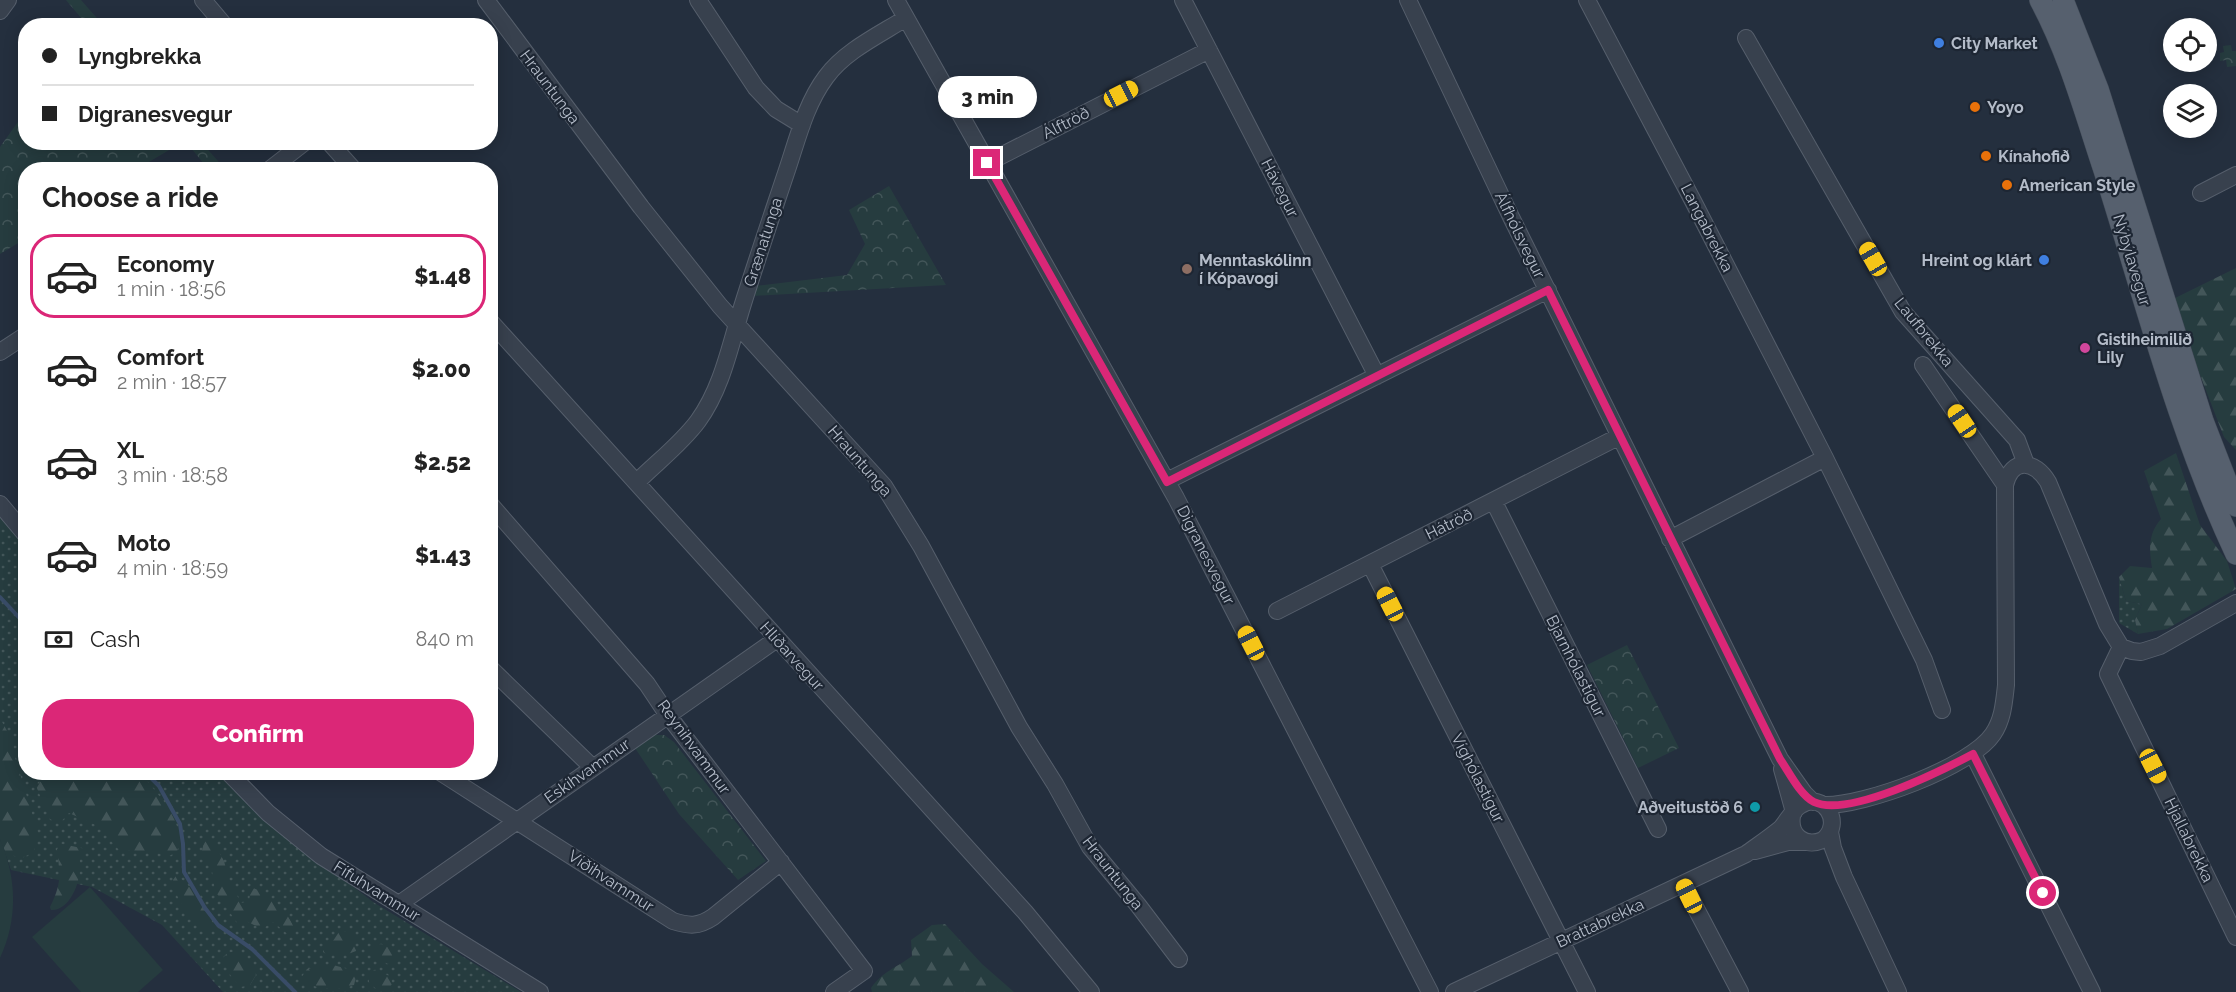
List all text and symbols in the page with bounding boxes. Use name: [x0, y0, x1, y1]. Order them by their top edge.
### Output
map controls: [2163, 18, 2217, 138]
button: locate: [2163, 18, 2217, 72]
place label: City Market: [1951, 34, 2038, 53]
marker: City Market: [1932, 36, 1946, 50]
text: Lyngbrekka: [78, 43, 201, 69]
street label: Hrauntunga: [516, 46, 584, 128]
callout: 3 min: [938, 76, 1036, 118]
car: [1101, 78, 1141, 110]
button: layers: [2163, 84, 2217, 138]
text: 3 min: [961, 85, 1014, 109]
place label: Yoyo: [1987, 98, 2024, 117]
marker: Yoyo: [1968, 100, 1982, 114]
text: Digranesvegur: [78, 101, 232, 127]
street label: Álftröð: [1039, 102, 1093, 143]
place label: Kínahofið: [1998, 147, 2070, 166]
route end: [973, 149, 1000, 176]
marker: Kínahofið: [1979, 149, 1993, 163]
street label: Hávegur: [1257, 156, 1303, 221]
place label: American Style: [2019, 176, 2136, 195]
marker: American Style: [2000, 178, 2014, 192]
street label: Langabrekka: [1677, 181, 1737, 275]
text: Choose a ride: [42, 182, 218, 213]
street label: Álfhólsvegur: [1491, 188, 1550, 282]
street label: Grænatunga: [740, 195, 786, 289]
street label: Nýbýlavegur: [2109, 212, 2155, 308]
car: [1856, 239, 1890, 279]
icon: car: [45, 249, 99, 303]
text: Economy: [117, 251, 215, 277]
place label: Menntaskólinn í Kópavogi: [1199, 251, 1311, 288]
place label: Hreint og klárt: [1922, 251, 2032, 270]
marker: Hreint og klárt: [2037, 253, 2051, 267]
marker: Menntaskólinn í Kópavogi: [1180, 262, 1194, 276]
text: $1.48: [414, 263, 471, 289]
text: 1 min · 18:56: [117, 277, 226, 301]
street label: Laufbrekka: [1890, 294, 1958, 370]
place label: Gistiheimilið Lily: [2097, 330, 2192, 367]
marker: Gistiheimilið Lily: [2078, 341, 2092, 355]
icon: car: [45, 342, 99, 396]
text: Comfort: [117, 344, 204, 370]
text: $2.00: [412, 356, 471, 382]
text: 2 min · 18:57: [117, 370, 227, 394]
car: [1944, 401, 1980, 441]
street label: Hrauntunga: [824, 422, 896, 500]
icon: car: [45, 435, 99, 489]
text: XL: [117, 437, 144, 463]
text: $2.52: [414, 449, 471, 475]
text: 3 min · 18:58: [117, 463, 228, 487]
street label: Digranesvegur: [1173, 503, 1239, 608]
street label: Hátröð: [1422, 504, 1476, 544]
icon: car: [45, 528, 99, 582]
text: Moto: [117, 530, 171, 556]
text: $1.43: [415, 542, 471, 568]
text: 4 min · 18:59: [117, 556, 228, 580]
car: [1374, 584, 1406, 624]
street label: Bjarnhólastígur: [1542, 612, 1610, 720]
street label: Hlíðarvegur: [756, 618, 828, 695]
icon: cash: [42, 623, 75, 656]
car: [1235, 623, 1267, 663]
text: Cash: [90, 626, 141, 652]
text: 840 m: [416, 627, 474, 651]
street label: Reynihvammur: [654, 696, 735, 798]
button: Confirm: [42, 699, 474, 768]
street label: Víghólastígur: [1447, 730, 1509, 826]
street label: Eskihvammur: [541, 734, 634, 807]
car: [2137, 746, 2169, 786]
street label: Hjallabrekka: [2160, 795, 2218, 885]
place label: Aðveitustöð 6: [1638, 798, 1743, 817]
marker: Aðveitustöð 6: [1748, 800, 1762, 814]
street label: Hrauntunga: [1079, 833, 1147, 913]
street label: Víðihvammur: [565, 846, 658, 916]
street label: Fífuhvammur: [330, 857, 424, 925]
car: [1673, 876, 1705, 916]
route start: [2029, 879, 2056, 906]
street label: Brattabrekka: [1553, 894, 1647, 952]

